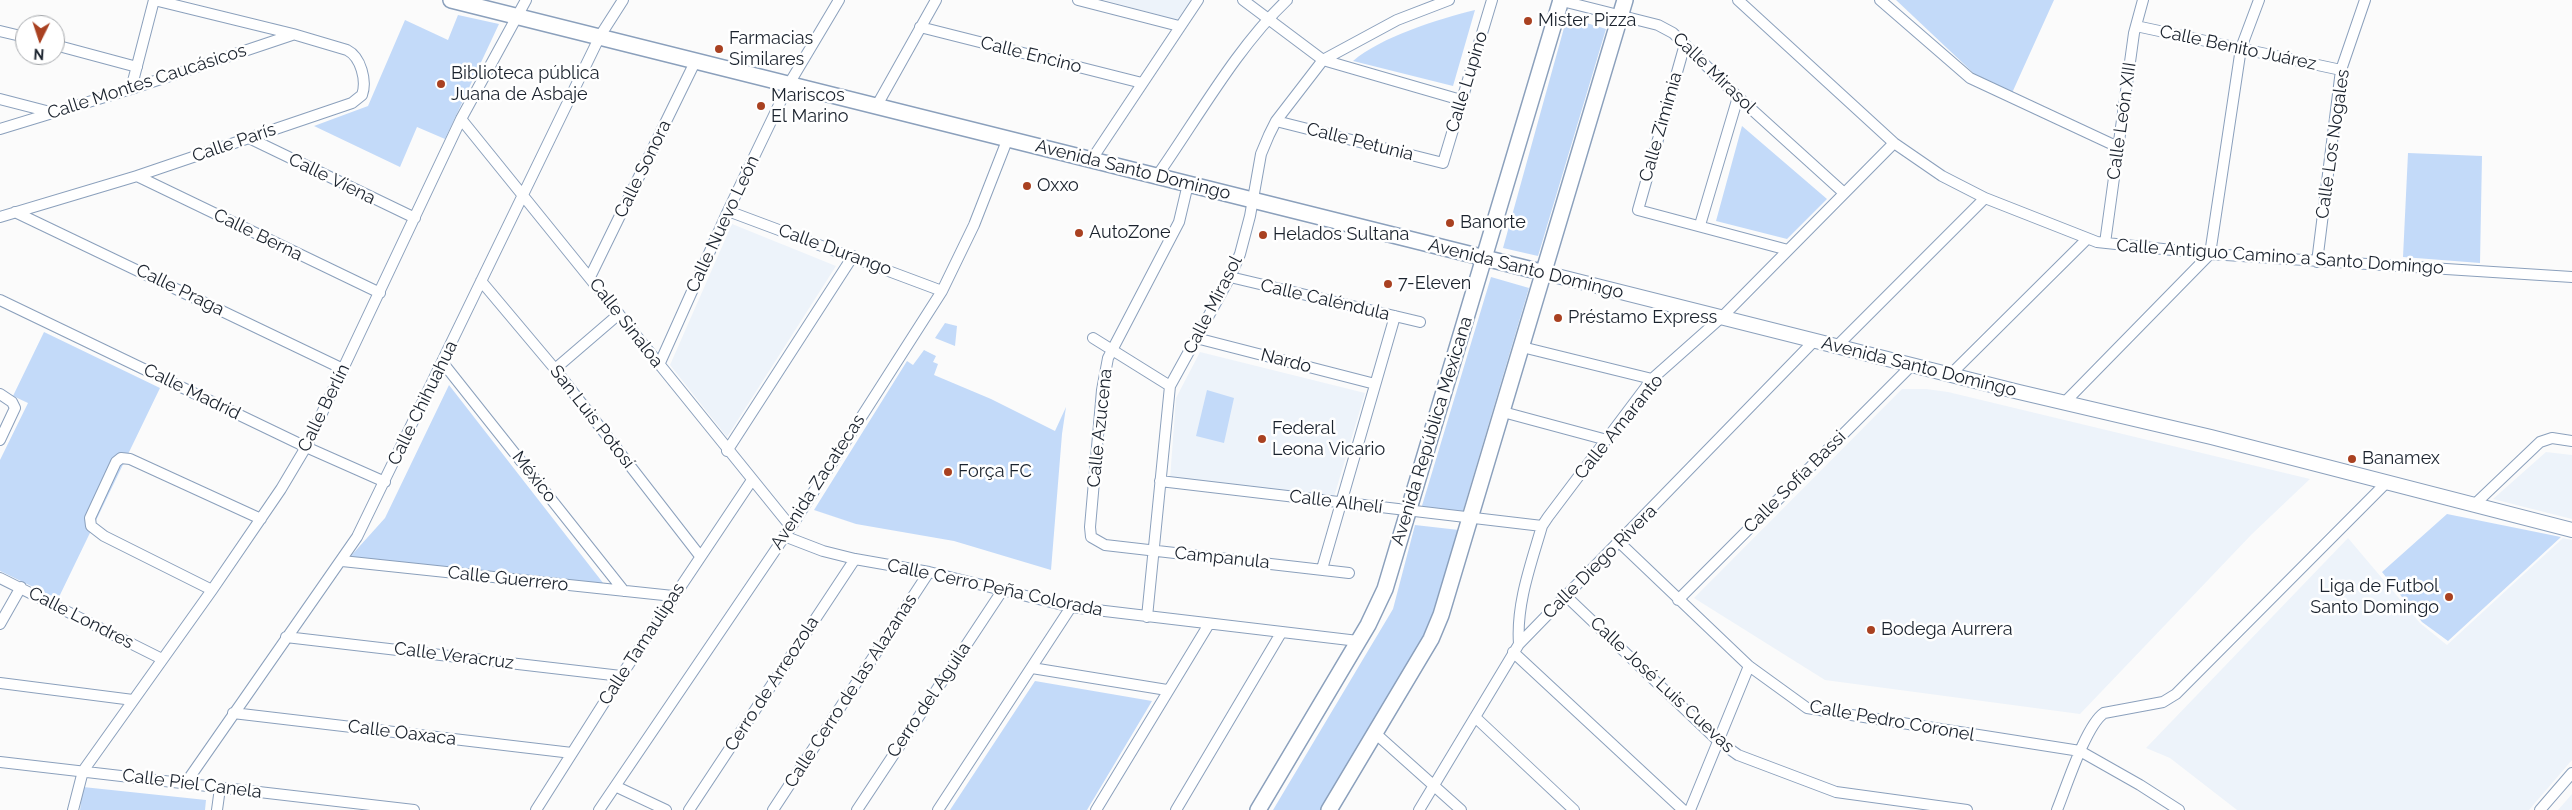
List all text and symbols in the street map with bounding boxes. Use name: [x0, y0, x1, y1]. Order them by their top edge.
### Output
place label: Mister Pizza: [1538, 10, 1636, 32]
north arrow: [15, 15, 65, 65]
marker: Mister Pizza: [1522, 15, 1534, 27]
street label: Calle Benito Juárez: [2158, 21, 2318, 75]
place label: Farmacias Similares: [729, 28, 813, 70]
street label: Calle Mirasol: [1668, 28, 1760, 118]
street label: Calle Lupino: [1441, 29, 1493, 135]
street label: Calle Encino: [978, 32, 1084, 78]
street label: Calle Montes Caucásicos: [45, 40, 249, 124]
marker: Farmacias Similares: [713, 43, 725, 55]
text: N: [33, 46, 45, 62]
street label: Calle León XIII: [2103, 61, 2141, 181]
place label: Biblioteca pública Juana de Asbaje: [451, 63, 600, 106]
street label: Calle Los Nogales: [2312, 68, 2354, 220]
street label: Calle Zimimia: [1635, 70, 1687, 184]
marker: Biblioteca pública Juana de Asbaje: [435, 78, 447, 90]
place label: Mariscos El Marino: [771, 85, 848, 128]
marker: Mariscos El Marino: [755, 100, 767, 112]
street label: Calle Sonora: [610, 117, 676, 221]
street label: Calle Petunia: [1304, 118, 1416, 166]
street label: Calle París: [189, 119, 279, 167]
street label: Avenida Santo Domingo: [1033, 135, 1233, 205]
street label: Calle Viena: [285, 149, 379, 209]
street label: Calle Nuevo León: [682, 152, 764, 296]
place label: Oxxo: [1037, 175, 1079, 197]
marker: Oxxo: [1021, 180, 1033, 192]
street label: Calle Berna: [210, 204, 306, 266]
place label: Banorte: [1460, 212, 1526, 234]
marker: Banorte: [1444, 217, 1456, 229]
street label: Calle Durango: [775, 219, 895, 281]
place label: AutoZone: [1089, 222, 1171, 244]
place label: Helados Sultana: [1273, 224, 1409, 246]
marker: AutoZone: [1073, 227, 1085, 239]
marker: Helados Sultana: [1257, 229, 1269, 241]
street label: Avenida Santo Domingo: [1426, 234, 1626, 304]
street label: Calle Antiguo Camino a Santo Domingo: [2116, 235, 2444, 279]
street label: Calle Mirasol: [1179, 252, 1247, 358]
street label: Calle Praga: [132, 259, 228, 321]
place label: 7-Eleven: [1398, 273, 1471, 295]
street label: Calle Sinaloa: [584, 274, 668, 372]
street label: Calle Caléndula: [1258, 275, 1392, 325]
marker: 7-Eleven: [1382, 278, 1394, 290]
place label: Préstamo Express: [1568, 307, 1717, 329]
marker: Préstamo Express: [1552, 312, 1564, 324]
street label: Avenida República Mexicana: [1387, 314, 1477, 548]
street label: Avenida Santo Domingo: [1819, 332, 2019, 402]
street label: Calle Chihuahua: [384, 337, 462, 469]
street label: Nardo: [1258, 344, 1314, 378]
street label: Calle Madrid: [140, 359, 244, 425]
street label: Calle Berlín: [293, 360, 355, 456]
street label: San Luis Potosí: [545, 361, 639, 473]
street label: Calle Azucena: [1083, 367, 1117, 489]
street label: Calle Amaranto: [1570, 370, 1668, 484]
street label: Avenida Zacatecas: [766, 410, 870, 554]
place label: Federal Leona Vicario: [1272, 418, 1385, 460]
street label: Calle Sofía Bassi: [1739, 426, 1851, 538]
marker: Federal Leona Vicario: [1256, 433, 1268, 445]
street label: México: [507, 447, 561, 507]
place label: Banamex: [2362, 448, 2440, 470]
marker: Banamex: [2346, 453, 2358, 465]
place label: Força FC: [958, 461, 1032, 483]
marker: Força FC: [942, 466, 954, 478]
street label: Calle Alhelí: [1288, 486, 1384, 518]
street label: Calle Diego Rivera: [1538, 500, 1662, 624]
street label: Campanula: [1173, 542, 1271, 574]
street label: Calle Cerro Peña Colorada: [885, 555, 1105, 621]
street label: Calle Guerrero: [447, 562, 569, 596]
place label: Liga de Futbol Santo Domingo: [2310, 576, 2439, 618]
street label: Calle Tamaulipas: [594, 579, 690, 709]
street label: Calle Londres: [25, 582, 137, 654]
street label: Calle Cerro de las Alazanas: [780, 590, 922, 792]
marker: Liga de Futbol Santo Domingo: [2443, 591, 2455, 603]
street label: Cerro de Arreozola: [720, 612, 824, 756]
street label: Calle José Luis Cuevas: [1585, 612, 1739, 758]
place label: Bodega Aurrera: [1881, 619, 2013, 641]
marker: Bodega Aurrera: [1865, 624, 1877, 636]
street label: Calle Veracruz: [393, 638, 515, 674]
street label: Cerro del Aguila: [883, 638, 975, 762]
street label: Calle Pedro Coronel: [1808, 696, 1976, 746]
street label: Calle Oaxaca: [347, 716, 457, 750]
street label: Calle Piel Canela: [121, 765, 263, 803]

